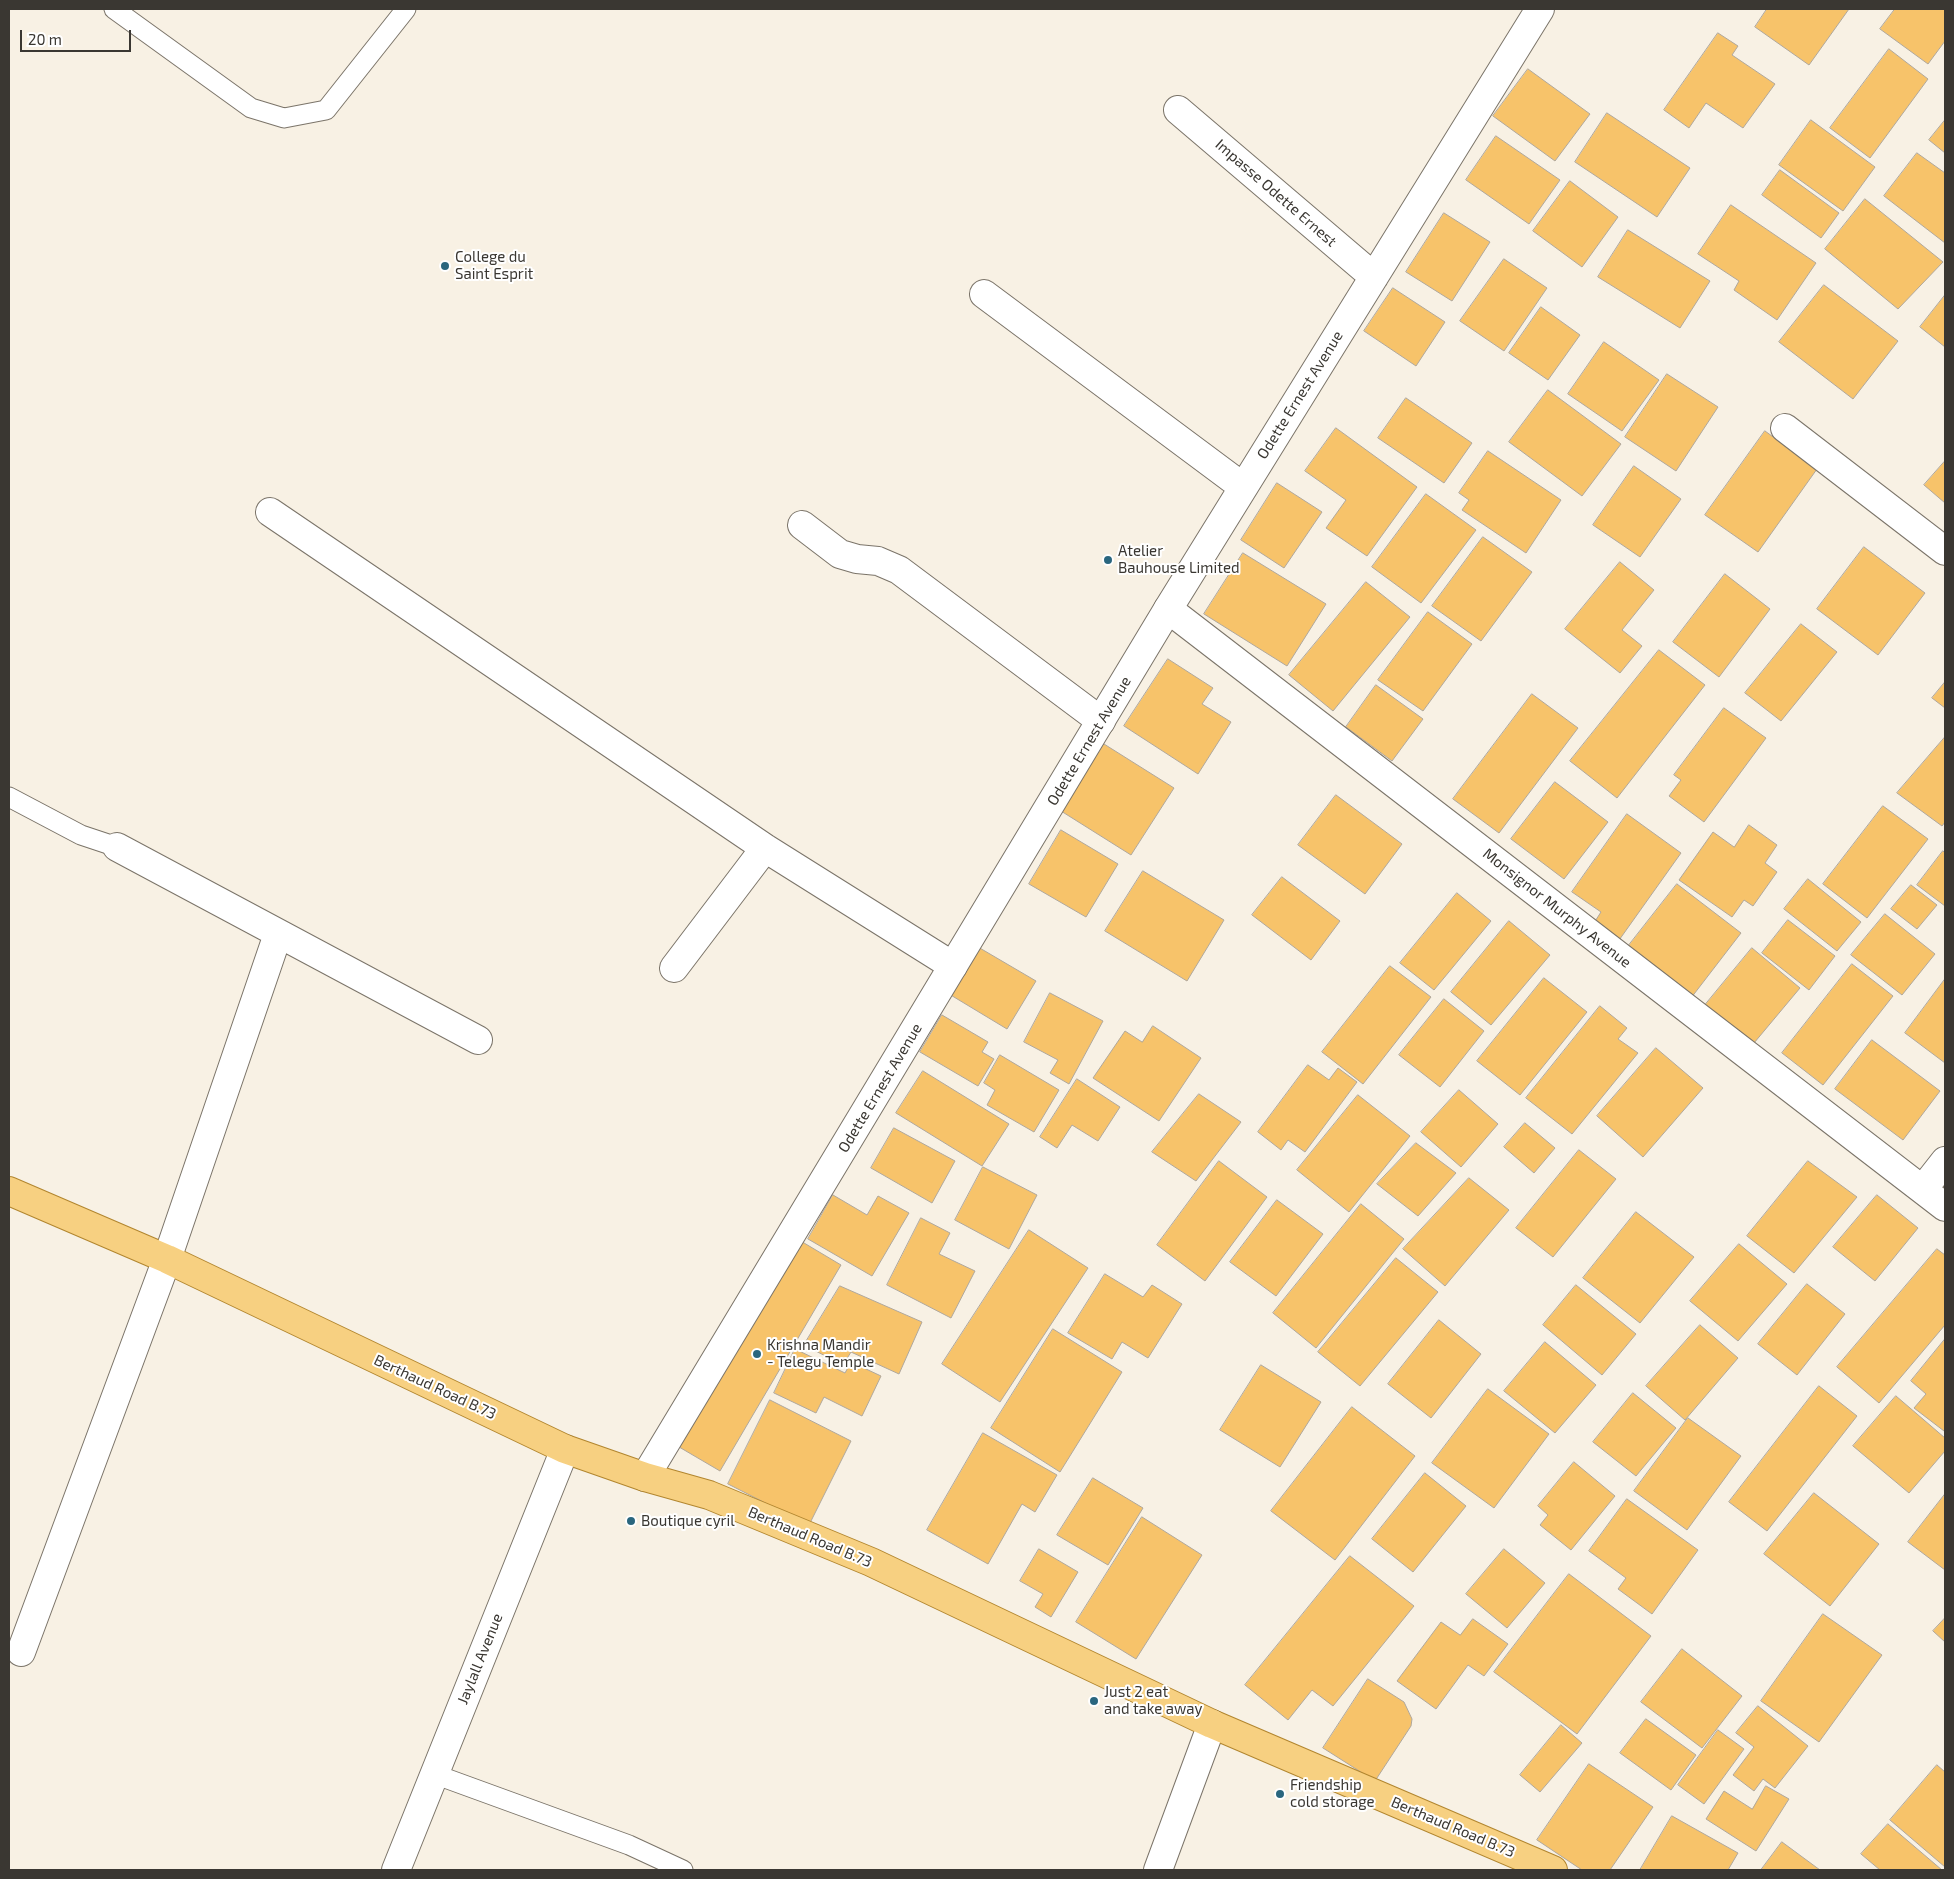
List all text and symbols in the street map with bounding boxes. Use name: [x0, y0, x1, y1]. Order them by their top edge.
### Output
scale bar: [22, 20, 134, 52]
text: 20 m: [28, 30, 62, 48]
street label: Impasse Odette Ernest: [1212, 135, 1340, 251]
place label: College du Saint Esprit: [455, 248, 533, 283]
marker: College du Saint Esprit: [439, 260, 451, 272]
street label: Odette Ernest Avenue: [1253, 328, 1347, 462]
place label: Atelier Bauhouse Limited: [1118, 542, 1240, 577]
marker: Atelier Bauhouse Limited: [1102, 554, 1114, 566]
street label: Odette Ernest Avenue: [1043, 673, 1135, 809]
street label: Monsignor Murphy Avenue: [1479, 844, 1635, 972]
street label: Odette Ernest Avenue: [834, 1020, 926, 1156]
place label: Krishna Mandir - Telegu Temple: [767, 1336, 874, 1371]
marker: Krishna Mandir - Telegu Temple: [751, 1348, 763, 1360]
street label: Berthaud Road B.73: [371, 1351, 499, 1423]
street label: Berthaud Road B.73: [745, 1503, 875, 1571]
place label: Boutique cyril: [641, 1512, 735, 1530]
marker: Boutique cyril: [625, 1515, 637, 1527]
street label: Jaylall Avenue: [454, 1611, 506, 1707]
place label: Just 2 eat and take away: [1104, 1683, 1202, 1718]
marker: Just 2 eat and take away: [1088, 1695, 1100, 1707]
place label: Friendship cold storage: [1290, 1776, 1375, 1811]
marker: Friendship cold storage: [1274, 1788, 1286, 1800]
street label: Berthaud Road B.73: [1388, 1793, 1518, 1861]

